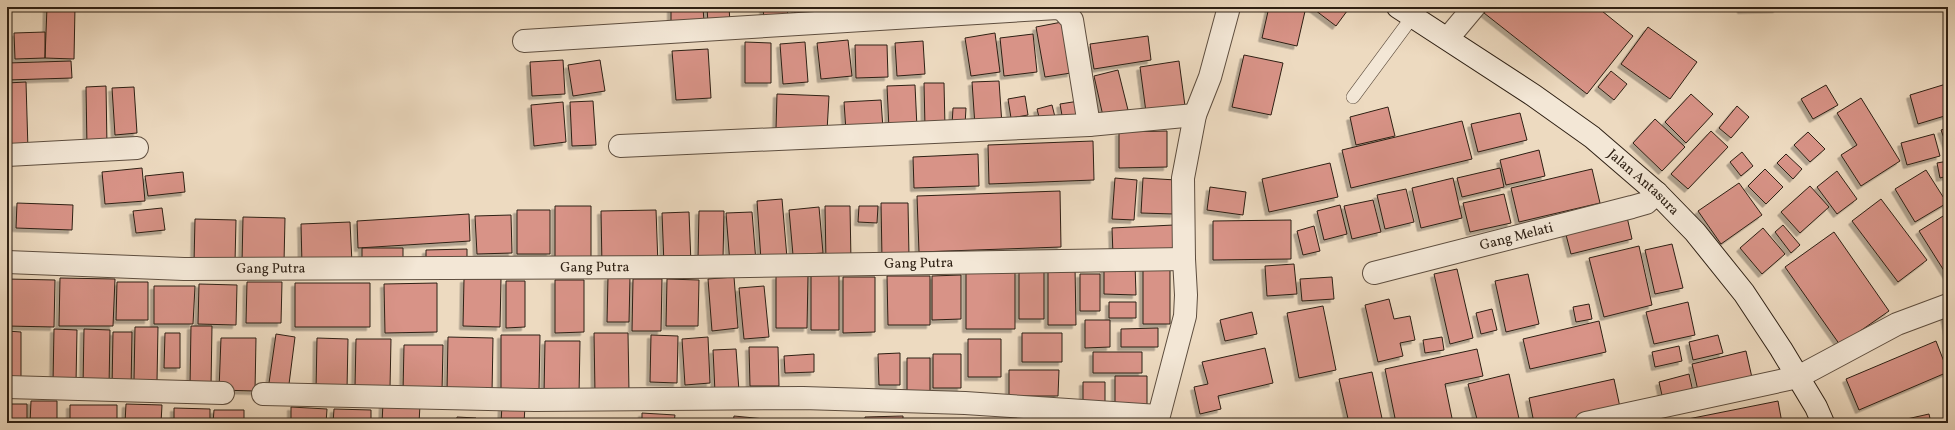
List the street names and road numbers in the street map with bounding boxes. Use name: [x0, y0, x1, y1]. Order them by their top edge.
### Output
street label: Jalan Antasura: [1603, 145, 1683, 220]
street label: Gang Melati: [1478, 218, 1555, 255]
street label: Gang Putra: [884, 253, 954, 273]
street label: Gang Putra: [560, 258, 630, 277]
street label: Gang Putra: [236, 259, 306, 278]

